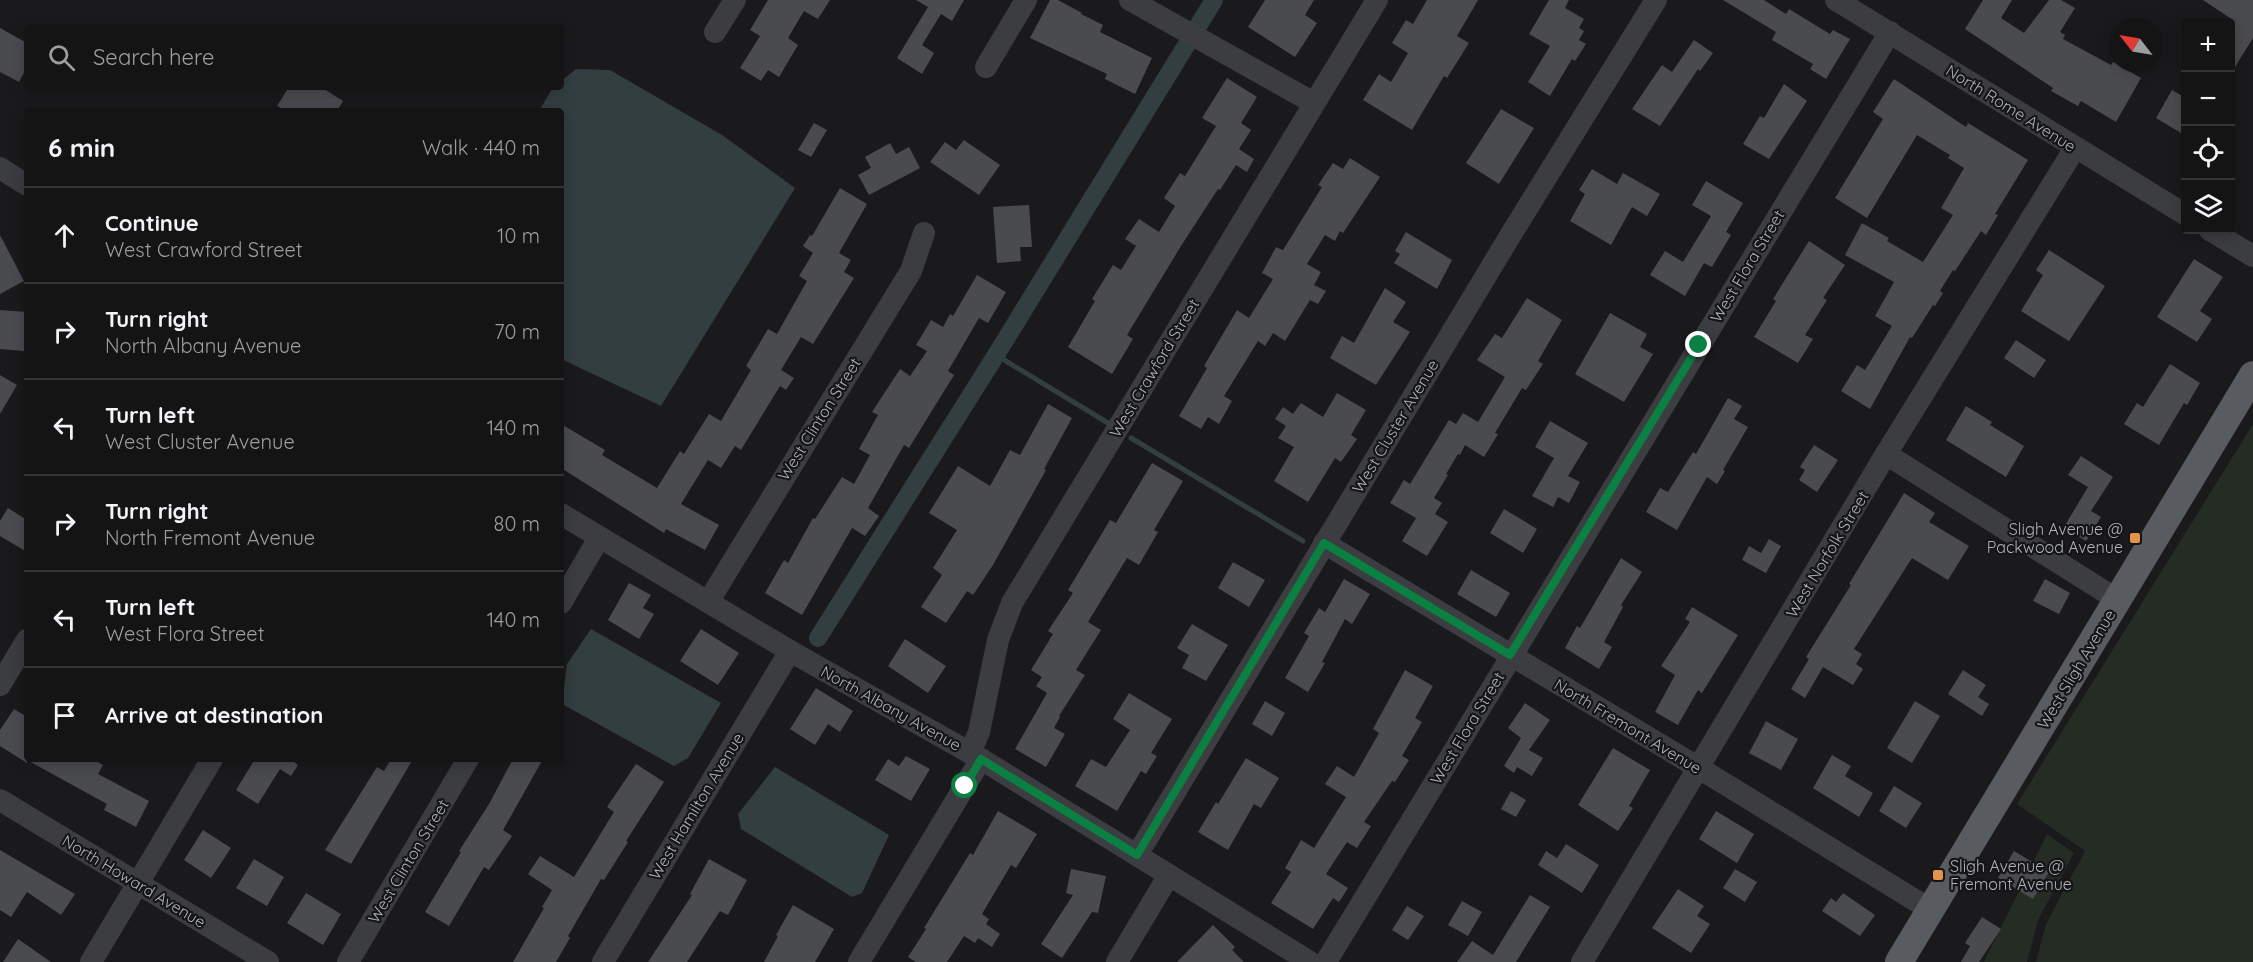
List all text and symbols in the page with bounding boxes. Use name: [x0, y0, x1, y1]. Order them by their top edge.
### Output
north arrow: [2109, 18, 2163, 72]
map controls: [2181, 18, 2235, 234]
button: +: [2181, 18, 2235, 72]
search box: [24, 24, 564, 90]
icon: search: [45, 41, 78, 74]
text: Search here: [93, 43, 214, 71]
street label: North Rome Avenue: [1942, 60, 2080, 156]
button: −: [2181, 72, 2235, 126]
button: locate: [2181, 126, 2235, 180]
text: 6 min: [48, 131, 115, 164]
text: Walk · 440 m: [422, 135, 540, 160]
button: layers: [2181, 180, 2235, 234]
street label: West Flora Street: [1706, 206, 1788, 326]
text: Continue: [105, 209, 199, 237]
icon: ahead: [48, 219, 81, 252]
text: 10 m: [497, 223, 540, 248]
text: West Crawford Street: [105, 237, 303, 262]
street label: West Crawford Street: [1105, 295, 1203, 441]
text: Turn right: [105, 305, 209, 333]
icon: right: [48, 315, 81, 348]
text: 70 m: [494, 319, 540, 344]
route end: [1685, 331, 1711, 357]
text: North Albany Avenue: [105, 333, 301, 358]
street label: West Clinton Street: [773, 354, 865, 484]
street label: West Cluster Avenue: [1347, 356, 1443, 496]
text: Turn left: [105, 401, 195, 429]
icon: left: [48, 411, 81, 444]
text: 140 m: [487, 415, 540, 440]
text: West Cluster Avenue: [105, 429, 295, 454]
street label: West Norfolk Street: [1781, 487, 1873, 621]
text: Turn right: [105, 497, 209, 525]
icon: right: [48, 507, 81, 540]
text: 80 m: [494, 511, 540, 536]
place label: Sligh Avenue @ Packwood Avenue: [1987, 519, 2123, 557]
text: North Fremont Avenue: [105, 525, 315, 550]
marker: Sligh Avenue @ Packwood Avenue: [2128, 531, 2142, 545]
text: Turn left: [105, 593, 195, 621]
icon: left: [48, 603, 81, 636]
street label: West Sligh Avenue: [2032, 606, 2120, 732]
text: 140 m: [487, 607, 540, 632]
text: West Flora Street: [105, 621, 264, 646]
street label: North Albany Avenue: [817, 661, 965, 755]
street label: West Flora Street: [1426, 668, 1508, 788]
street label: North Fremont Avenue: [1551, 674, 1705, 778]
icon: arrive: [48, 699, 81, 732]
text: Arrive at destination: [105, 701, 323, 729]
street label: West Hamilton Avenue: [644, 729, 748, 883]
route start: [951, 772, 977, 798]
street label: West Clinton Street: [363, 796, 453, 926]
street label: North Howard Avenue: [59, 830, 209, 932]
place label: Sligh Avenue @ Fremont Avenue: [1950, 856, 2072, 894]
marker: Sligh Avenue @ Fremont Avenue: [1931, 868, 1945, 882]

